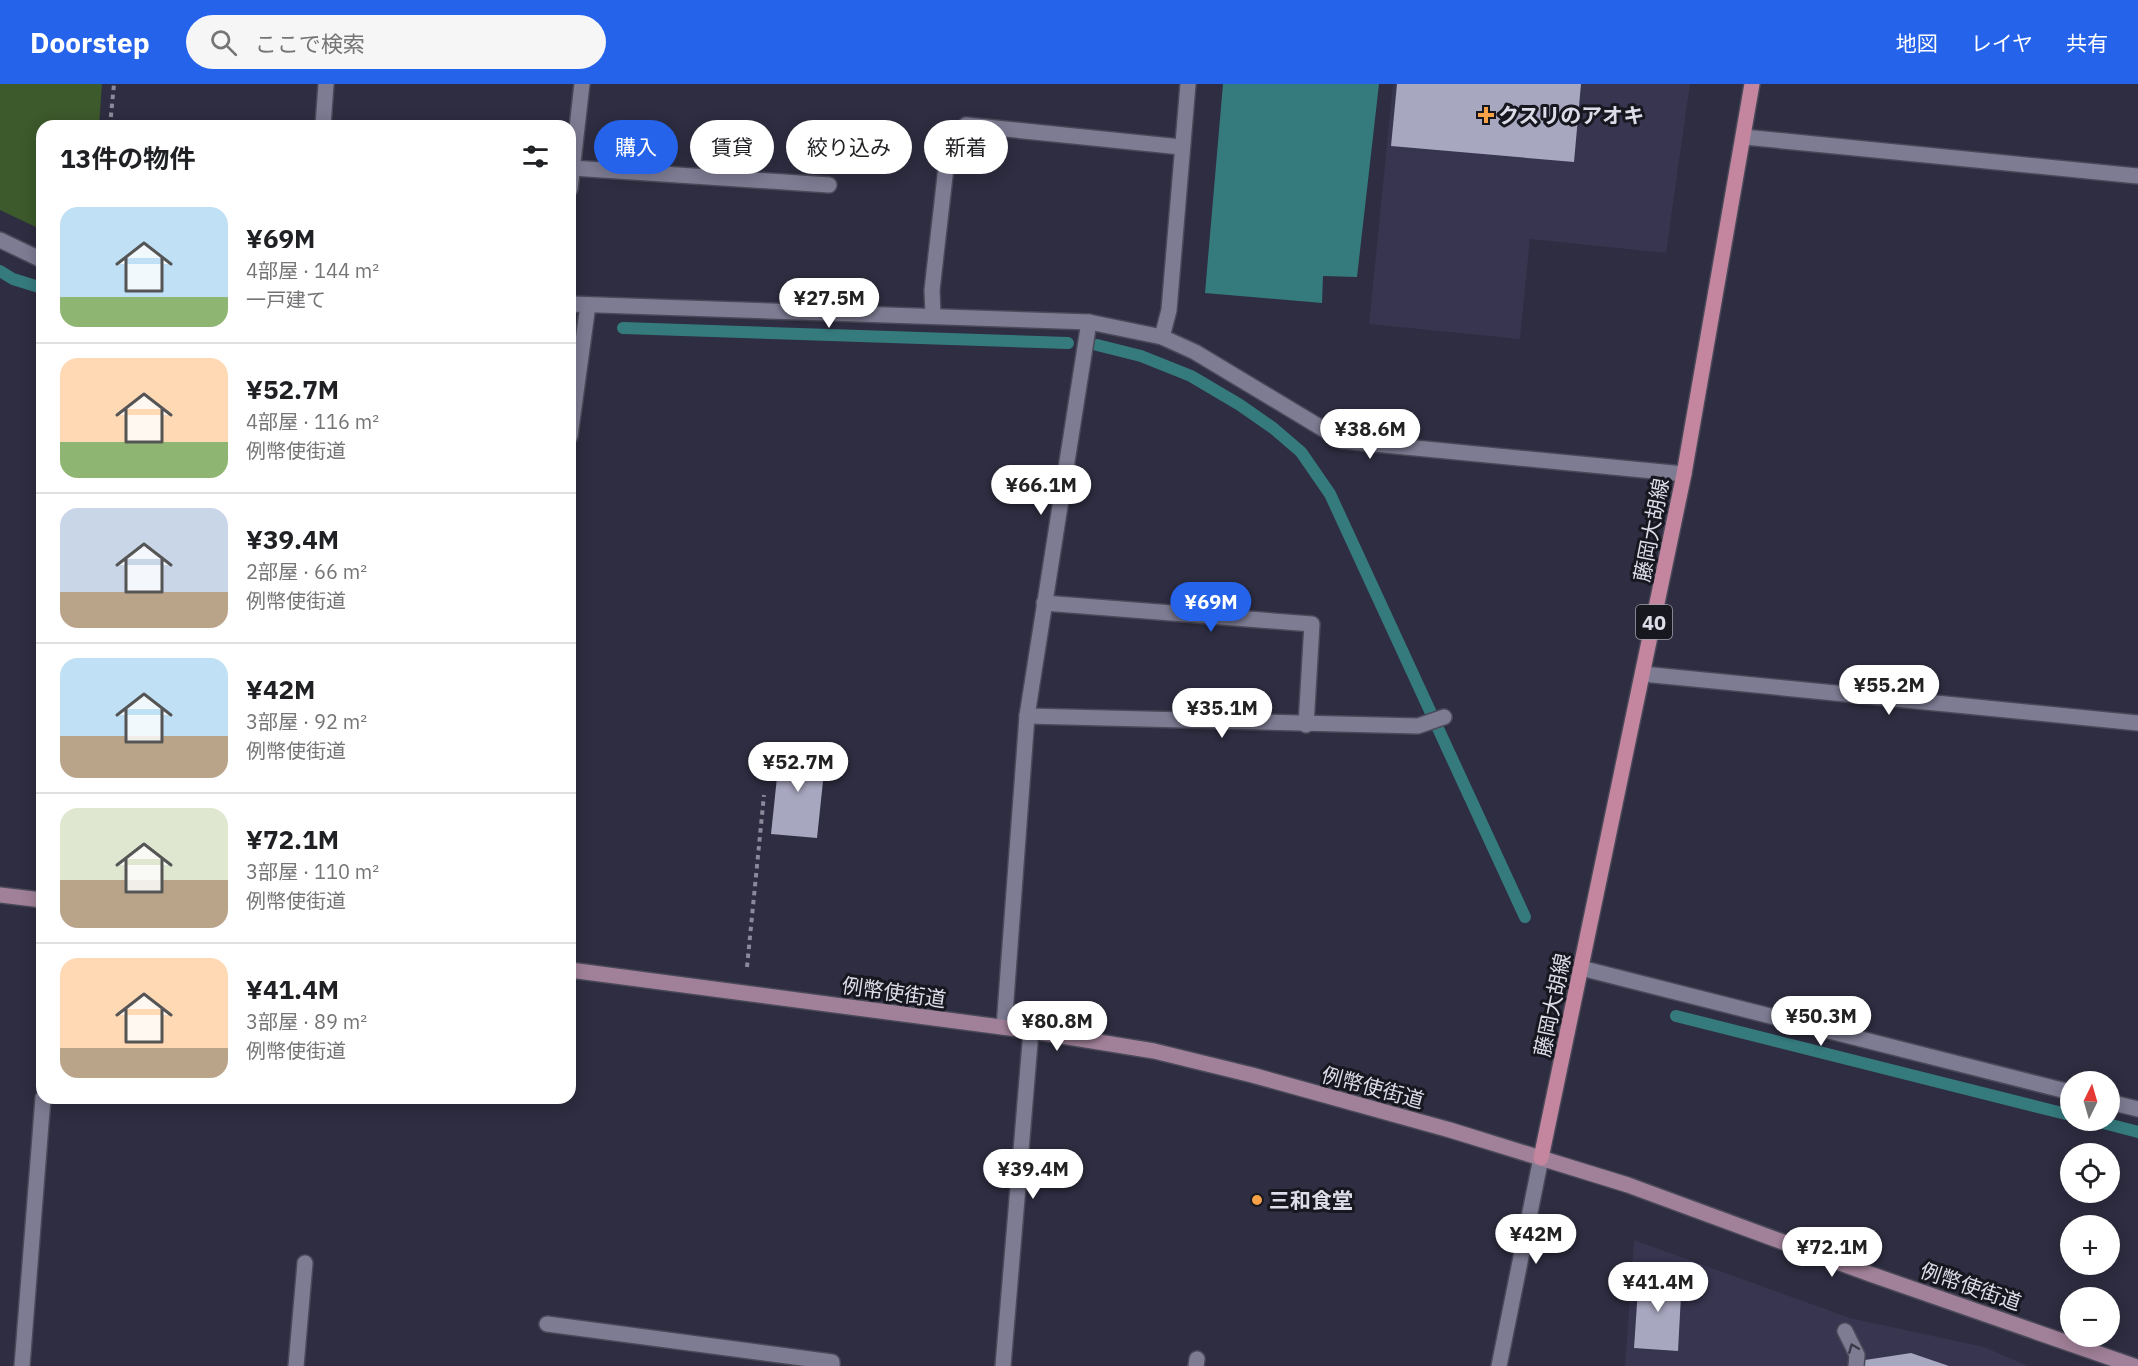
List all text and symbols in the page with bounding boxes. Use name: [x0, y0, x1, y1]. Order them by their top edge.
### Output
search box: [186, 15, 606, 69]
text: Doorstep: [30, 24, 150, 61]
icon: search: [207, 26, 240, 59]
text: ここで検索: [255, 29, 365, 58]
text: 地図: [1896, 29, 1938, 57]
text: レイヤ: [1971, 29, 2033, 57]
text: 共有: [2066, 29, 2108, 57]
place label: クスリのアオキ: [1498, 101, 1644, 129]
marker: クスリのアオキ: [1479, 108, 1493, 122]
chip: 購入: [594, 120, 678, 174]
chip: 賃貸: [690, 120, 774, 174]
chip: 絞り込み: [786, 120, 912, 174]
chip: 新着: [924, 120, 1008, 174]
icon: filters: [519, 140, 552, 173]
text: 13件の物件: [60, 141, 195, 175]
text: ¥69M: [246, 221, 315, 255]
icon: home: [108, 231, 180, 303]
text: 4部屋 · 144 m²: [246, 257, 379, 284]
pin: ¥27.5M: [780, 278, 878, 329]
text: ¥27.5M: [793, 284, 865, 311]
text: 一戸建て: [246, 286, 326, 313]
text: ¥52.7M: [246, 372, 339, 406]
icon: home: [108, 382, 180, 454]
text: 4部屋 · 116 m²: [246, 408, 379, 435]
pin: ¥38.6M: [1321, 409, 1419, 460]
text: ¥38.6M: [1334, 415, 1406, 442]
text: 例幣使街道: [246, 437, 346, 464]
pin: ¥66.1M: [992, 465, 1090, 516]
text: ¥66.1M: [1005, 471, 1077, 498]
street label: 藤岡大胡線: [1627, 476, 1675, 584]
text: ¥39.4M: [246, 522, 339, 556]
icon: home: [108, 532, 180, 604]
text: 2部屋 · 66 m²: [246, 558, 367, 585]
pin: ¥69M: [1175, 582, 1247, 633]
text: 例幣使街道: [246, 587, 346, 614]
text: ¥69M: [1184, 588, 1238, 615]
road number: 40: [1636, 605, 1672, 639]
pin: ¥55.2M: [1840, 665, 1938, 716]
text: ¥55.2M: [1853, 671, 1925, 698]
text: ¥42M: [246, 672, 315, 706]
icon: home: [108, 682, 180, 754]
pin: ¥35.1M: [1173, 688, 1271, 739]
text: ¥35.1M: [1186, 694, 1258, 721]
text: 3部屋 · 92 m²: [246, 708, 367, 735]
text: 例幣使街道: [246, 737, 346, 764]
pin: ¥52.7M: [749, 742, 847, 793]
text: ¥52.7M: [762, 748, 834, 775]
text: ¥72.1M: [246, 822, 339, 856]
icon: home: [108, 832, 180, 904]
text: 3部屋 · 110 m²: [246, 858, 379, 885]
text: 例幣使街道: [246, 887, 346, 914]
street label: 藤岡大胡線: [1527, 951, 1577, 1059]
street label: 例幣使街道: [840, 971, 948, 1013]
text: ¥41.4M: [246, 972, 339, 1006]
icon: home: [108, 982, 180, 1054]
pin: ¥50.3M: [1772, 996, 1870, 1047]
pin: ¥80.8M: [1008, 1001, 1106, 1052]
text: ¥50.3M: [1785, 1002, 1857, 1029]
text: ¥80.8M: [1021, 1007, 1093, 1034]
text: 3部屋 · 89 m²: [246, 1008, 367, 1035]
text: 例幣使街道: [246, 1037, 346, 1064]
street label: 例幣使街道: [1319, 1060, 1427, 1114]
north arrow: [2060, 1071, 2120, 1131]
map controls: [2060, 1071, 2120, 1347]
button: locate: [2060, 1143, 2120, 1203]
pin: ¥39.4M: [984, 1149, 1082, 1200]
text: ¥39.4M: [997, 1155, 1069, 1182]
place label: 三和食堂: [1269, 1186, 1353, 1214]
marker: 三和食堂: [1250, 1193, 1264, 1207]
pin: ¥42M: [1500, 1214, 1572, 1265]
button: +: [2060, 1215, 2120, 1275]
text: ¥42M: [1509, 1220, 1563, 1247]
pin: ¥72.1M: [1783, 1227, 1881, 1278]
text: ¥72.1M: [1796, 1233, 1868, 1260]
street label: 例幣使街道: [1917, 1256, 2025, 1316]
pin: ¥41.4M: [1609, 1262, 1707, 1313]
text: ¥41.4M: [1622, 1268, 1694, 1295]
button: −: [2060, 1287, 2120, 1347]
one-way arrow: [1847, 1343, 1860, 1354]

